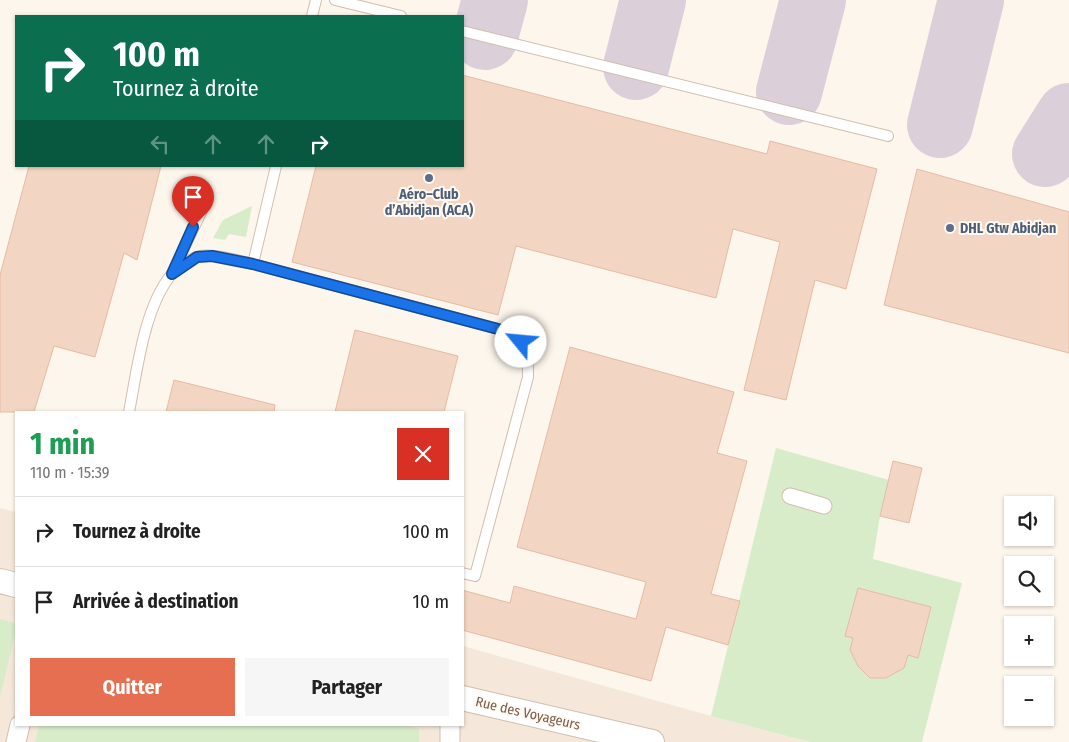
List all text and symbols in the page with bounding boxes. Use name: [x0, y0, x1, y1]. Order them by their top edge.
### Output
text: 100 m: [113, 33, 200, 75]
icon: right: [30, 35, 95, 100]
text: Tournez à droite: [113, 75, 259, 102]
icon: left: [146, 130, 174, 158]
icon: ahead: [199, 130, 227, 158]
icon: ahead: [252, 130, 280, 158]
icon: right: [305, 130, 333, 158]
marker: Aéro–Club d’Abidjan (ACA): [423, 172, 435, 184]
pin: [172, 176, 214, 227]
icon: arrive: [179, 183, 207, 211]
place label: Aéro–Club d’Abidjan (ACA): [385, 186, 473, 219]
place label: DHL Gtw Abidjan: [960, 220, 1056, 237]
marker: DHL Gtw Abidjan: [944, 222, 956, 234]
position arrow: [494, 315, 546, 367]
text: 1 min: [30, 426, 95, 462]
button: close: [397, 428, 449, 480]
text: 110 m · 15:39: [30, 463, 110, 482]
map controls: [1004, 496, 1054, 726]
button: sound: [1004, 496, 1054, 546]
icon: right: [30, 518, 58, 546]
text: Tournez à droite: [73, 520, 201, 543]
text: 100 m: [403, 520, 449, 543]
button: search: [1004, 556, 1054, 606]
icon: arrive: [30, 588, 58, 616]
text: Arrivée à destination: [73, 590, 239, 613]
text: 10 m: [413, 590, 449, 613]
button: +: [1004, 616, 1054, 666]
button: Quitter: [30, 658, 235, 716]
button: Partager: [245, 658, 449, 716]
button: −: [1004, 676, 1054, 726]
street label: Rue des Voyageurs: [474, 693, 582, 734]

